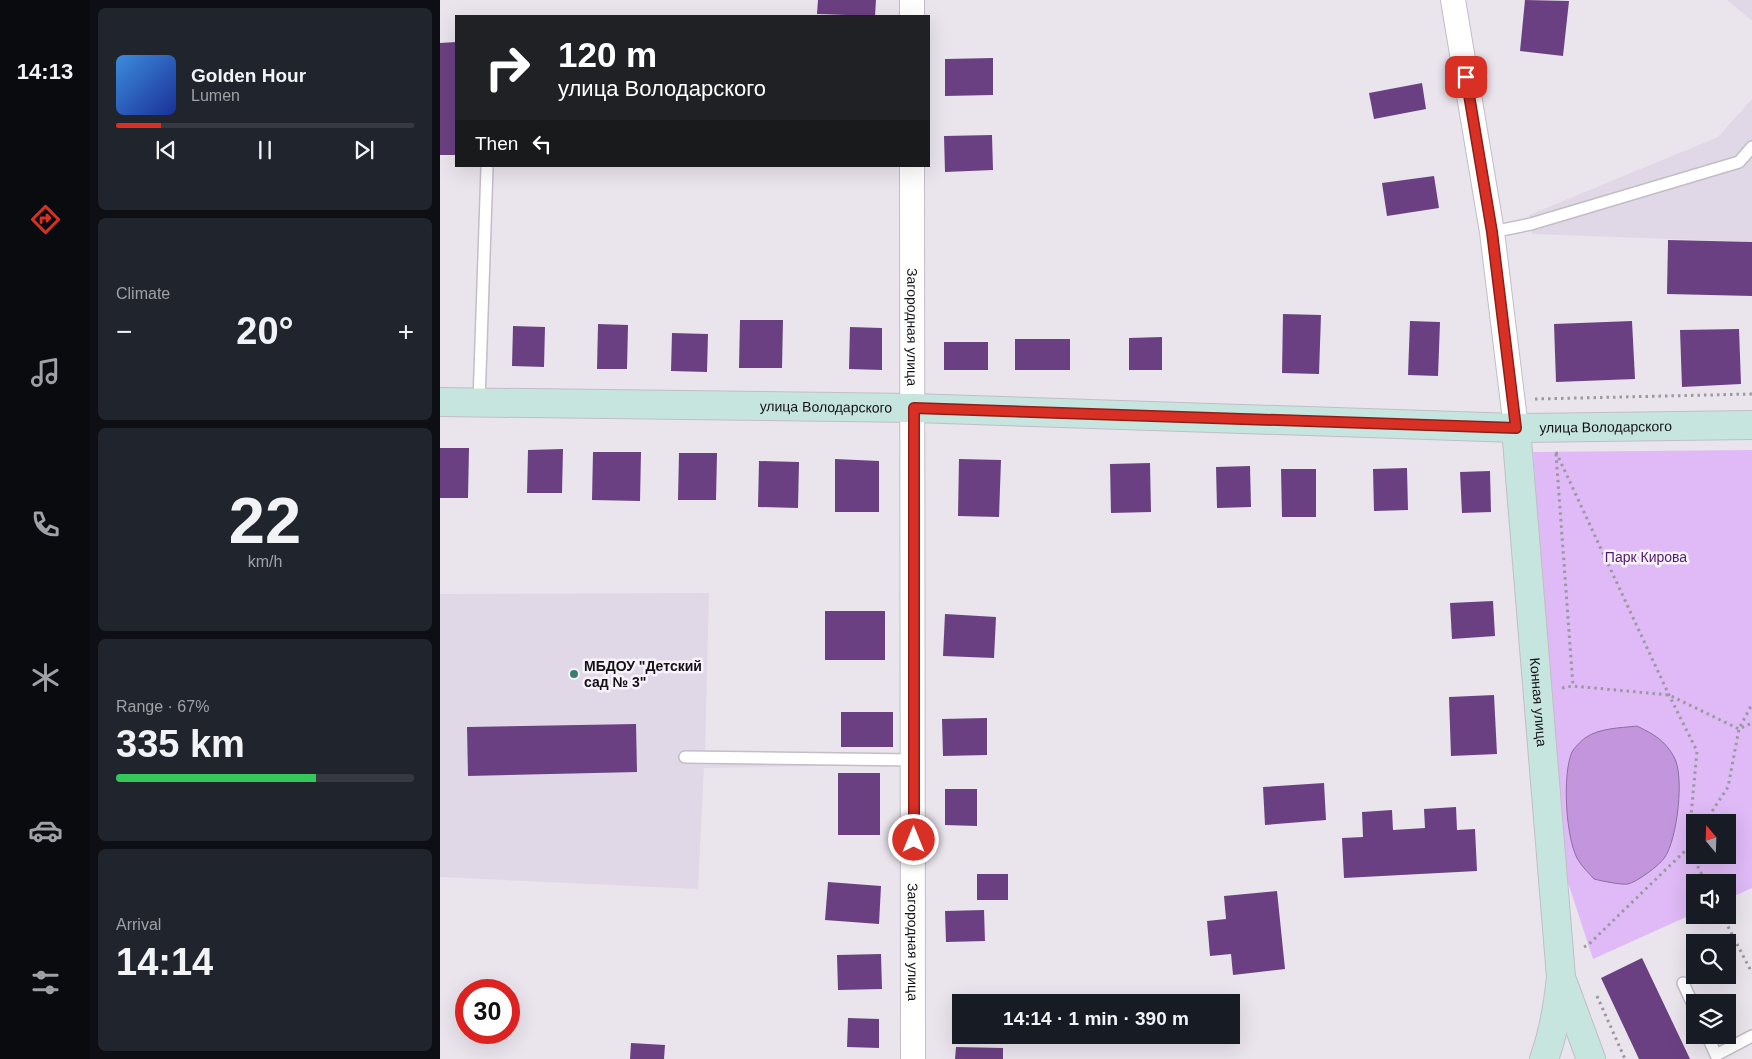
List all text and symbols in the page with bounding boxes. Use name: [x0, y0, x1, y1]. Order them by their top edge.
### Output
icon: right: [475, 35, 540, 100]
text: 120 m: [558, 35, 657, 74]
pin: [1445, 56, 1487, 98]
text: 14:13: [17, 59, 73, 84]
icon: arrive: [1452, 63, 1480, 91]
text: Golden Hour: [191, 65, 306, 86]
text: улица Володарского: [558, 76, 766, 101]
text: Lumen: [191, 87, 240, 104]
icon: left: [528, 130, 556, 158]
text: Then: [475, 133, 518, 154]
icon: previous: [152, 136, 180, 164]
icon: pause: [251, 136, 279, 164]
icon: next: [350, 136, 378, 164]
icon: directions: [28, 202, 63, 237]
street label: Загородная улица: [904, 268, 920, 386]
text: Climate: [116, 285, 170, 302]
text: 20°: [236, 310, 294, 352]
text: −: [116, 316, 132, 347]
text: +: [398, 316, 414, 347]
icon: music: [28, 355, 63, 390]
street label: улица Володарского: [760, 398, 893, 416]
street label: улица Володарского: [1539, 418, 1672, 436]
text: 22: [229, 484, 301, 557]
icon: phone: [28, 507, 63, 542]
park label: Парк Кирова: [1605, 549, 1687, 565]
text: km/h: [248, 553, 282, 570]
street label: Конная улица: [1527, 657, 1550, 747]
place label: МБДОУ "Детский сад № 3": [584, 658, 702, 690]
icon: climate: [28, 660, 63, 695]
marker: МБДОУ "Детский сад № 3": [568, 668, 580, 680]
text: Range · 67%: [116, 698, 209, 715]
text: 335 km: [116, 723, 245, 765]
icon: car: [28, 813, 63, 848]
position arrow: [887, 813, 939, 865]
north arrow: [1686, 814, 1736, 864]
map controls: [1686, 814, 1736, 1044]
button: sound: [1686, 874, 1736, 924]
street label: Загородная улица: [905, 883, 921, 1001]
text: Arrival: [116, 916, 161, 933]
button: search: [1686, 934, 1736, 984]
text: 14:14: [116, 941, 213, 983]
icon: filters: [28, 965, 63, 1000]
speed limit sign: 30: [455, 979, 520, 1044]
button: layers: [1686, 994, 1736, 1044]
text: 14:14 · 1 min · 390 m: [1003, 1008, 1189, 1029]

